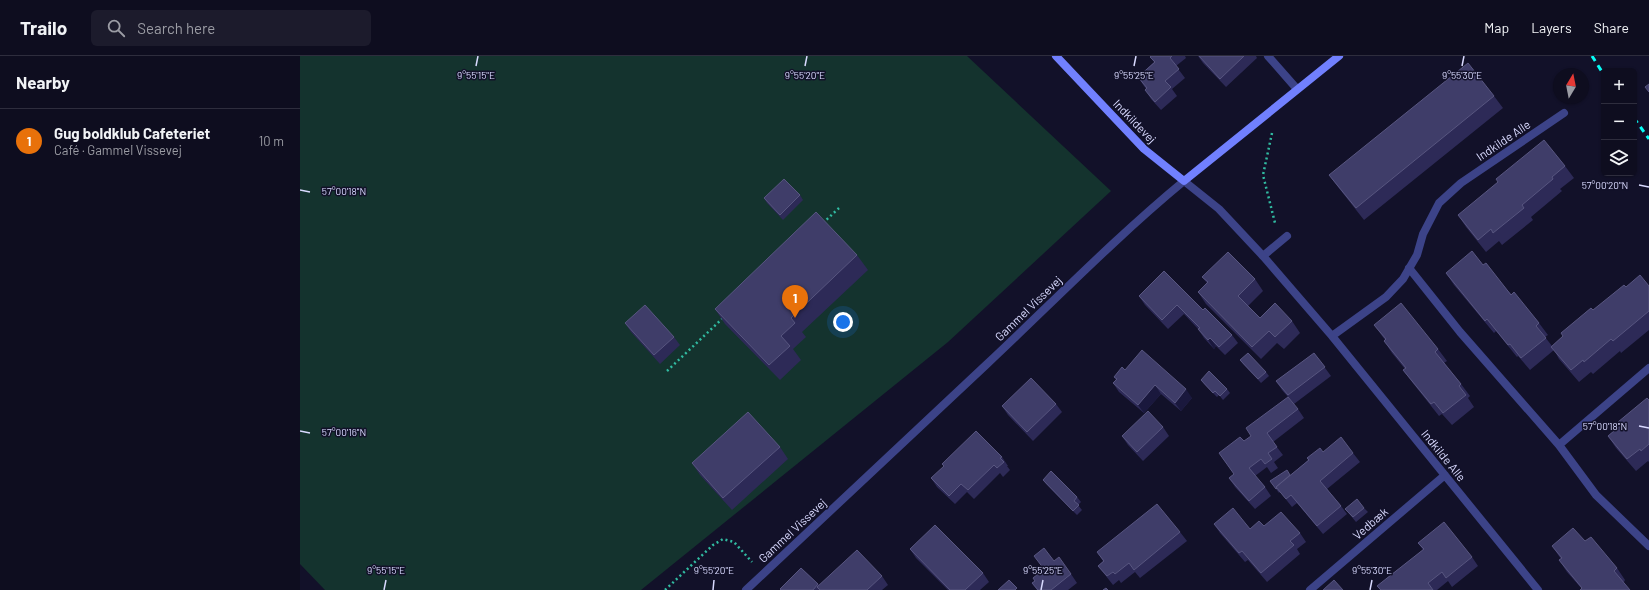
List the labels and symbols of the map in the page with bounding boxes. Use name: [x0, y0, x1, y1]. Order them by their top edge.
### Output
north arrow: [1553, 68, 1589, 104]
text: 9°55'15"E: [457, 69, 495, 81]
text: 9°55'20"E: [785, 69, 825, 81]
text: 9°55'25"E: [1114, 69, 1154, 81]
text: 9°55'30"E: [1442, 69, 1482, 81]
street label: Indkildevej: [1111, 96, 1159, 146]
street label: Indkilde Alle: [1473, 117, 1533, 163]
text: 57°00'20"N: [1582, 179, 1628, 191]
text: 57°00'18"N: [322, 185, 366, 197]
street label: Gammel Vissevej: [992, 273, 1064, 343]
pin: 1: [782, 285, 808, 318]
your location: [833, 312, 853, 332]
text: 57°00'18"N: [1583, 420, 1627, 432]
text: 57°00'16"N: [322, 426, 366, 438]
street label: Indkilde Alle: [1419, 426, 1469, 484]
street label: Gammel Vissevej: [755, 495, 829, 565]
street label: Vedbæk: [1350, 504, 1390, 542]
text: 9°55'15"E: [367, 564, 405, 576]
text: 9°55'20"E: [694, 564, 734, 576]
text: 9°55'25"E: [1023, 564, 1063, 576]
text: 9°55'30"E: [1352, 564, 1392, 576]

